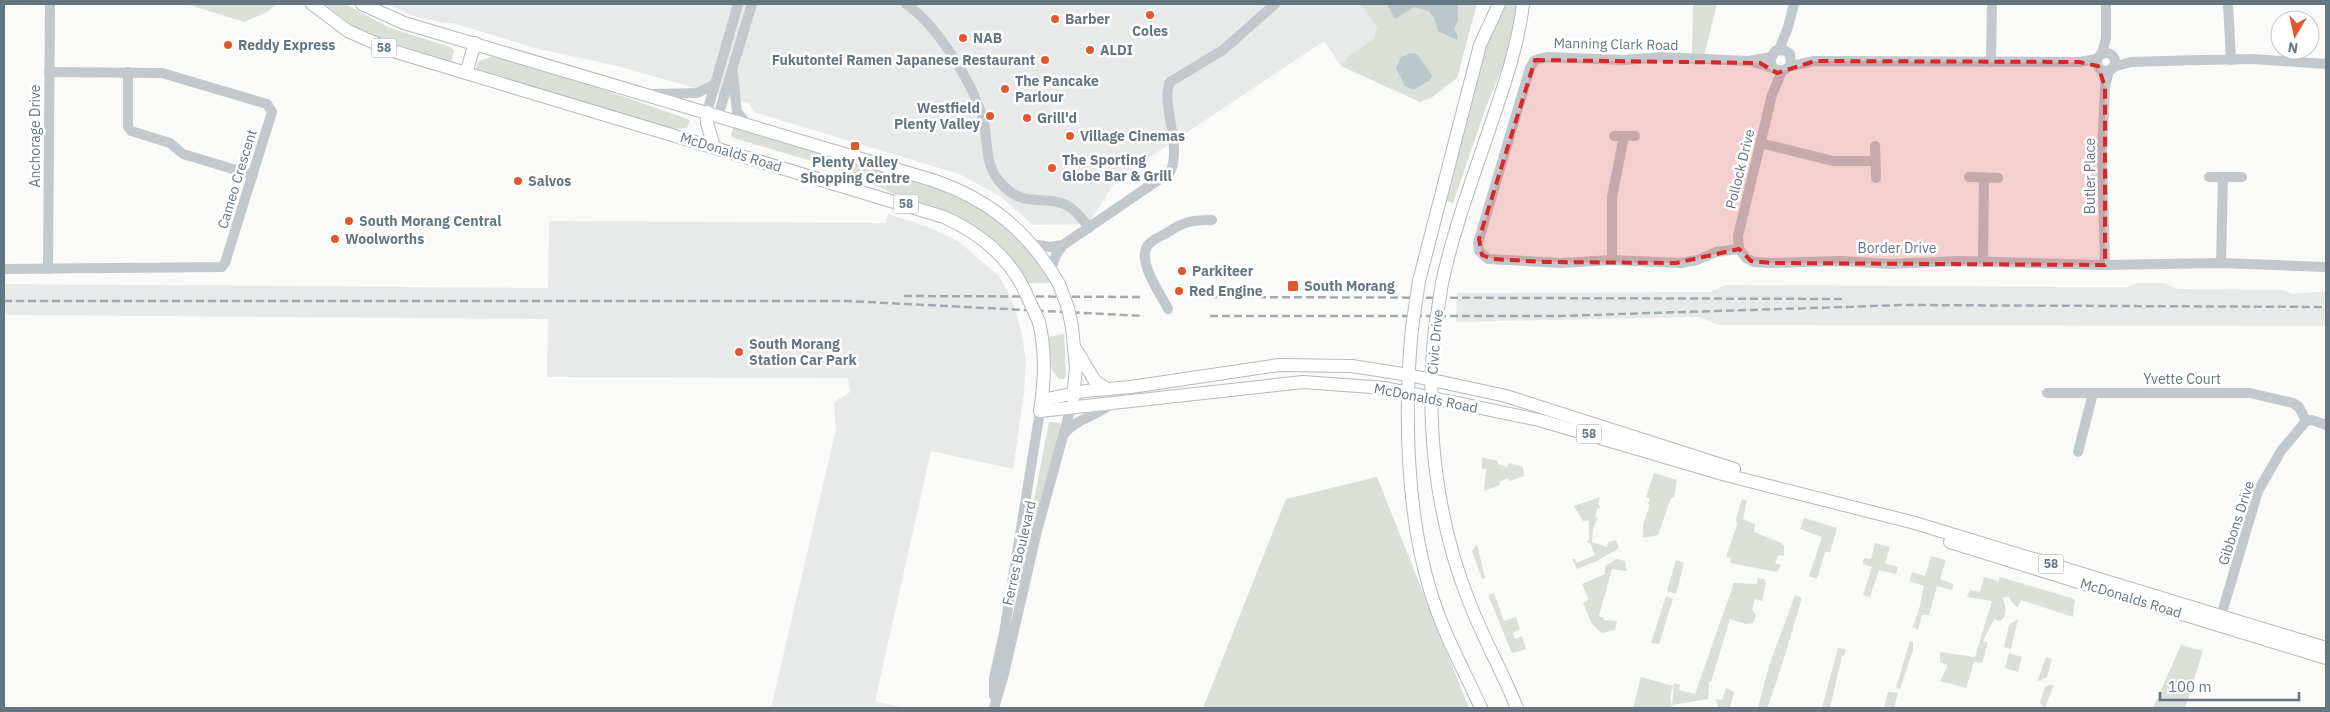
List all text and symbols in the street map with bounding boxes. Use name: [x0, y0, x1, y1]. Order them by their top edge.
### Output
marker: Coles: [1144, 9, 1156, 21]
place label: Barber: [1065, 10, 1110, 28]
north arrow: [2270, 10, 2320, 60]
marker: Barber: [1049, 13, 1061, 25]
place label: Coles: [1132, 22, 1168, 40]
place label: NAB: [973, 29, 1002, 47]
marker: NAB: [957, 32, 969, 44]
street label: Manning Clark Road: [1553, 34, 1679, 54]
place label: Reddy Express: [238, 36, 335, 54]
road number: 58: [372, 38, 396, 58]
text: N: [2287, 38, 2299, 58]
marker: Reddy Express: [222, 39, 234, 51]
place label: ALDI: [1100, 41, 1133, 59]
marker: ALDI: [1084, 44, 1096, 56]
place label: Fukutontei Ramen Japanese Restaurant: [772, 51, 1035, 69]
marker: Fukutontei Ramen Japanese Restaurant: [1039, 54, 1051, 66]
place label: The Pancake Parlour: [1015, 72, 1099, 106]
marker: The Pancake Parlour: [999, 83, 1011, 95]
street label: Anchorage Drive: [26, 84, 44, 188]
place label: Westfield Plenty Valley: [894, 99, 981, 133]
place label: Grill'd: [1037, 109, 1077, 127]
marker: Westfield Plenty Valley: [984, 110, 996, 122]
marker: Grill'd: [1021, 112, 1033, 124]
street label: Cameo Crescent: [213, 127, 261, 231]
place label: Village Cinemas: [1080, 127, 1185, 145]
street label: Pollock Drive: [1721, 127, 1759, 211]
street label: McDonalds Road: [678, 128, 784, 176]
marker: Village Cinemas: [1064, 130, 1076, 142]
street label: Butler Place: [2081, 138, 2099, 214]
marker: Plenty Valley Shopping Centre: [849, 140, 861, 152]
place label: The Sporting Globe Bar & Grill: [1062, 151, 1172, 185]
place label: Plenty Valley Shopping Centre: [800, 153, 910, 187]
marker: The Sporting Globe Bar & Grill: [1046, 162, 1058, 174]
place label: Salvos: [528, 172, 571, 190]
marker: Salvos: [512, 175, 524, 187]
road number: 58: [894, 194, 918, 213]
place label: South Morang Central: [359, 212, 502, 230]
marker: South Morang Central: [343, 215, 355, 227]
place label: Woolworths: [345, 230, 424, 248]
marker: Woolworths: [329, 233, 341, 245]
street label: Border Drive: [1858, 239, 1937, 257]
place label: Parkiteer: [1192, 262, 1254, 280]
marker: Parkiteer: [1176, 265, 1188, 277]
place label: South Morang: [1304, 277, 1395, 295]
marker: South Morang: [1286, 279, 1300, 293]
place label: Red Engine: [1189, 282, 1263, 300]
marker: Red Engine: [1173, 285, 1185, 297]
street label: Civic Drive: [1423, 308, 1447, 375]
place label: South Morang Station Car Park: [749, 335, 857, 369]
marker: South Morang Station Car Park: [733, 346, 745, 358]
street label: Yvette Court: [2143, 370, 2221, 388]
street label: McDonalds Road: [1373, 379, 1479, 417]
road number: 58: [1576, 424, 1602, 444]
street label: Gibbons Drive: [2214, 478, 2258, 568]
street label: Ferres Boulevard: [998, 499, 1040, 607]
road number: 58: [2038, 554, 2064, 574]
street label: McDonalds Road: [2078, 574, 2184, 622]
scale bar: [2160, 670, 2299, 702]
text: 100 m: [2168, 677, 2212, 696]

